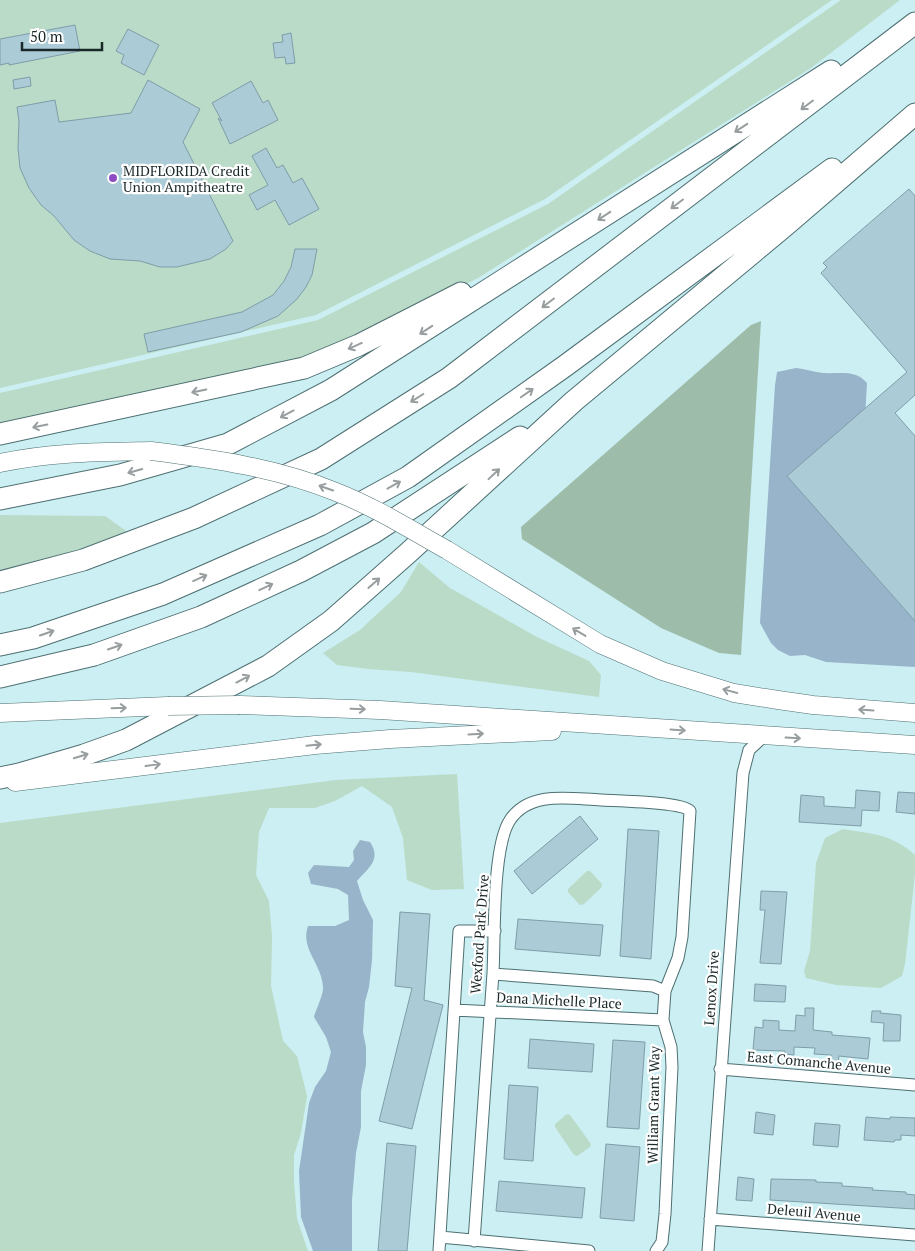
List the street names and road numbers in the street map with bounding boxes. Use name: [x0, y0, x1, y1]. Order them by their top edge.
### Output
street label: Wexford Park Drive: [465, 874, 493, 994]
street label: Lenox Drive: [699, 950, 723, 1026]
street label: Dana Michelle Place: [496, 987, 622, 1013]
street label: William Grant Way: [642, 1045, 664, 1164]
street label: East Comanche Avenue: [746, 1046, 892, 1078]
street label: Deleuil Avenue: [767, 1198, 861, 1226]

